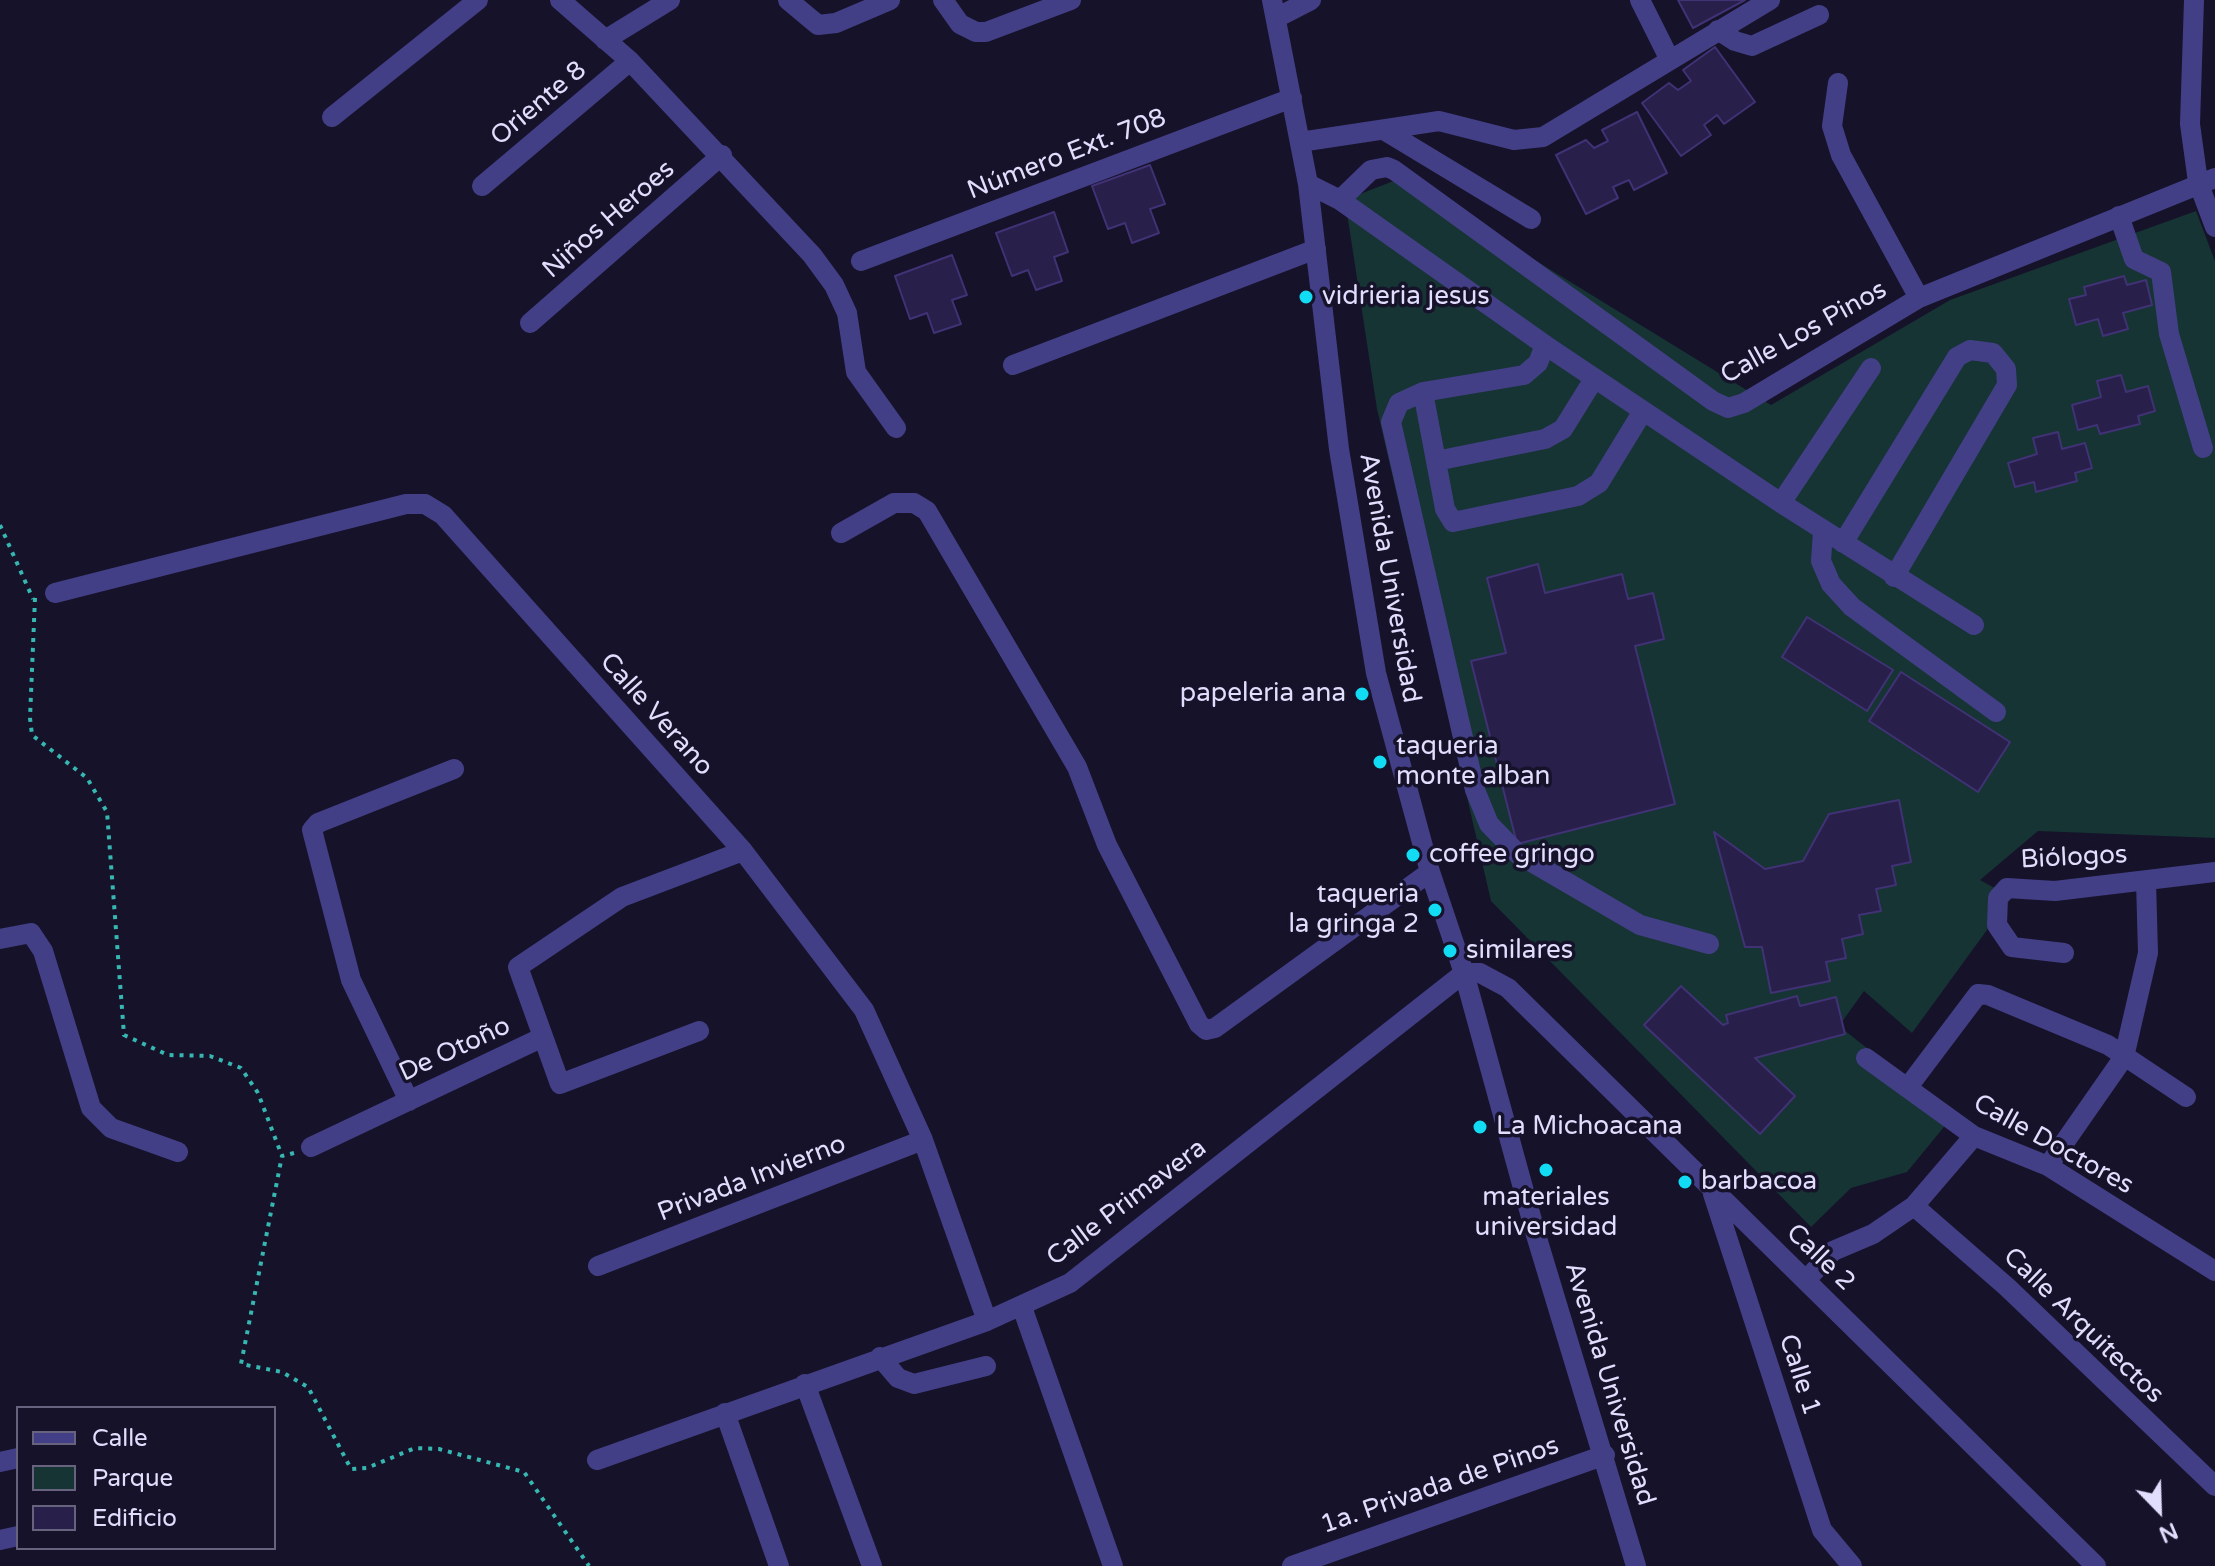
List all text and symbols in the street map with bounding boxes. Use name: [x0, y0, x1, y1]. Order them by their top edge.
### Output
street label: Oriente 8: [485, 55, 593, 153]
street label: Número Ext. 708: [963, 103, 1171, 207]
street label: Niños Heroes: [537, 154, 681, 286]
street label: Calle Los Pinos: [1716, 275, 1892, 391]
place label: vidrieria jesus: [1322, 281, 1490, 313]
marker: vidrieria jesus: [1297, 288, 1315, 306]
street label: Avenida Universidad: [1352, 451, 1426, 705]
street label: Calle Verano: [593, 647, 719, 783]
place label: papeleria ana: [1180, 678, 1346, 710]
marker: papeleria ana: [1353, 685, 1371, 703]
place label: taqueria monte alban: [1396, 731, 1550, 792]
marker: taqueria monte alban: [1371, 753, 1389, 771]
place label: coffee gringo: [1429, 839, 1595, 871]
street label: Biólogos: [2020, 840, 2128, 876]
marker: coffee gringo: [1404, 846, 1422, 864]
place label: taqueria la gringa 2: [1288, 879, 1419, 940]
marker: taqueria la gringa 2: [1426, 901, 1444, 919]
place label: similares: [1466, 935, 1573, 967]
marker: similares: [1441, 942, 1459, 960]
street label: De Otoño: [395, 1011, 515, 1089]
street label: Calle Doctores: [1968, 1088, 2138, 1202]
place label: La Michoacana: [1496, 1111, 1683, 1143]
marker: La Michoacana: [1471, 1118, 1489, 1136]
street label: Privada Invierno: [654, 1129, 850, 1229]
street label: Calle Primavera: [1041, 1133, 1213, 1273]
marker: materiales universidad: [1537, 1161, 1555, 1179]
place label: barbacoa: [1701, 1166, 1817, 1198]
marker: barbacoa: [1676, 1173, 1694, 1191]
place label: materiales universidad: [1475, 1182, 1617, 1244]
street label: Calle 2: [1779, 1218, 1861, 1298]
street label: Calle Arquitectos: [1996, 1241, 2170, 1411]
street label: Avenida Universidad: [1557, 1258, 1661, 1510]
street label: Calle 1: [1771, 1331, 1827, 1419]
legend: [16, 1406, 276, 1550]
text: Calle: [92, 1424, 148, 1453]
street label: 1a. Privada de Pinos: [1317, 1431, 1563, 1541]
text: Parque: [92, 1464, 173, 1493]
north arrow: [2119, 1470, 2199, 1550]
text: Edificio: [92, 1504, 177, 1533]
text: N: [2155, 1517, 2182, 1548]

